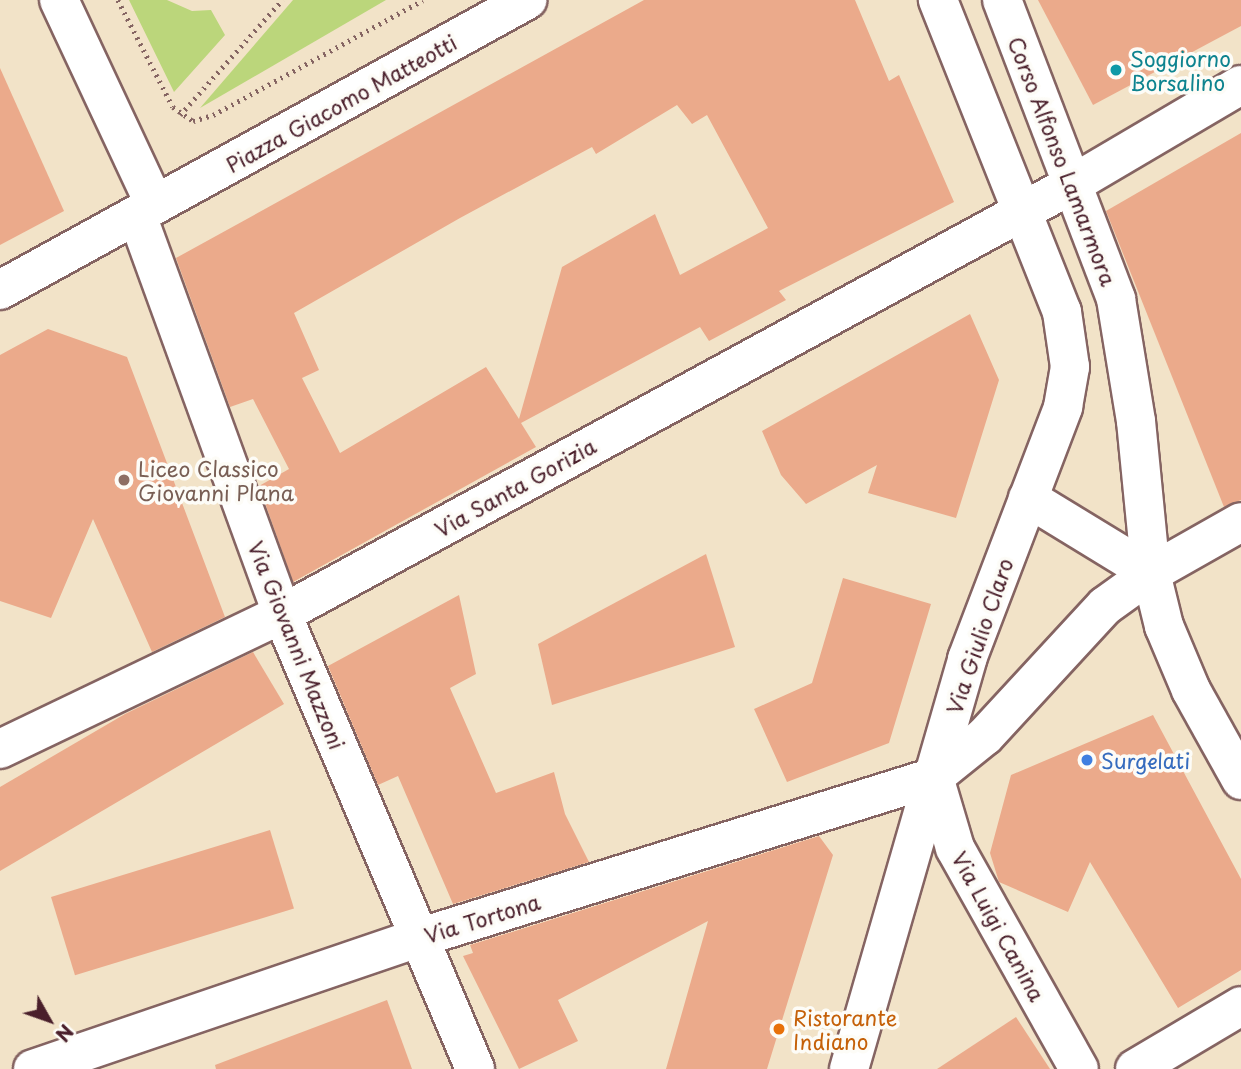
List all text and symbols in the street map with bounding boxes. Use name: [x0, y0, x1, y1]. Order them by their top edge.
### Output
street label: Piazza Giacomo Matteotti: [221, 29, 461, 177]
street label: Corso Alfonso Lamarmora: [1003, 31, 1123, 291]
place label: Soggiorno Borsalino: [1130, 45, 1231, 95]
marker: Soggiorno Borsalino: [1108, 62, 1124, 78]
street label: Via Santa Gorizia: [430, 432, 600, 542]
place label: Liceo Classico Giovanni Plana: [138, 455, 293, 505]
marker: Liceo Classico Giovanni Plana: [116, 472, 132, 488]
street label: Via Giovanni Mazzoni: [244, 538, 350, 752]
street label: Via Giulio Claro: [941, 555, 1017, 717]
place label: Surgelati: [1101, 747, 1190, 773]
marker: Surgelati: [1079, 752, 1095, 768]
street label: Via Luigi Canina: [948, 847, 1050, 1005]
street label: Via Tortona: [421, 889, 543, 947]
north arrow: [14, 985, 84, 1055]
place label: Ristorante Indiano: [793, 1004, 897, 1054]
text: N: [50, 1019, 81, 1048]
marker: Ristorante Indiano: [771, 1021, 787, 1037]

